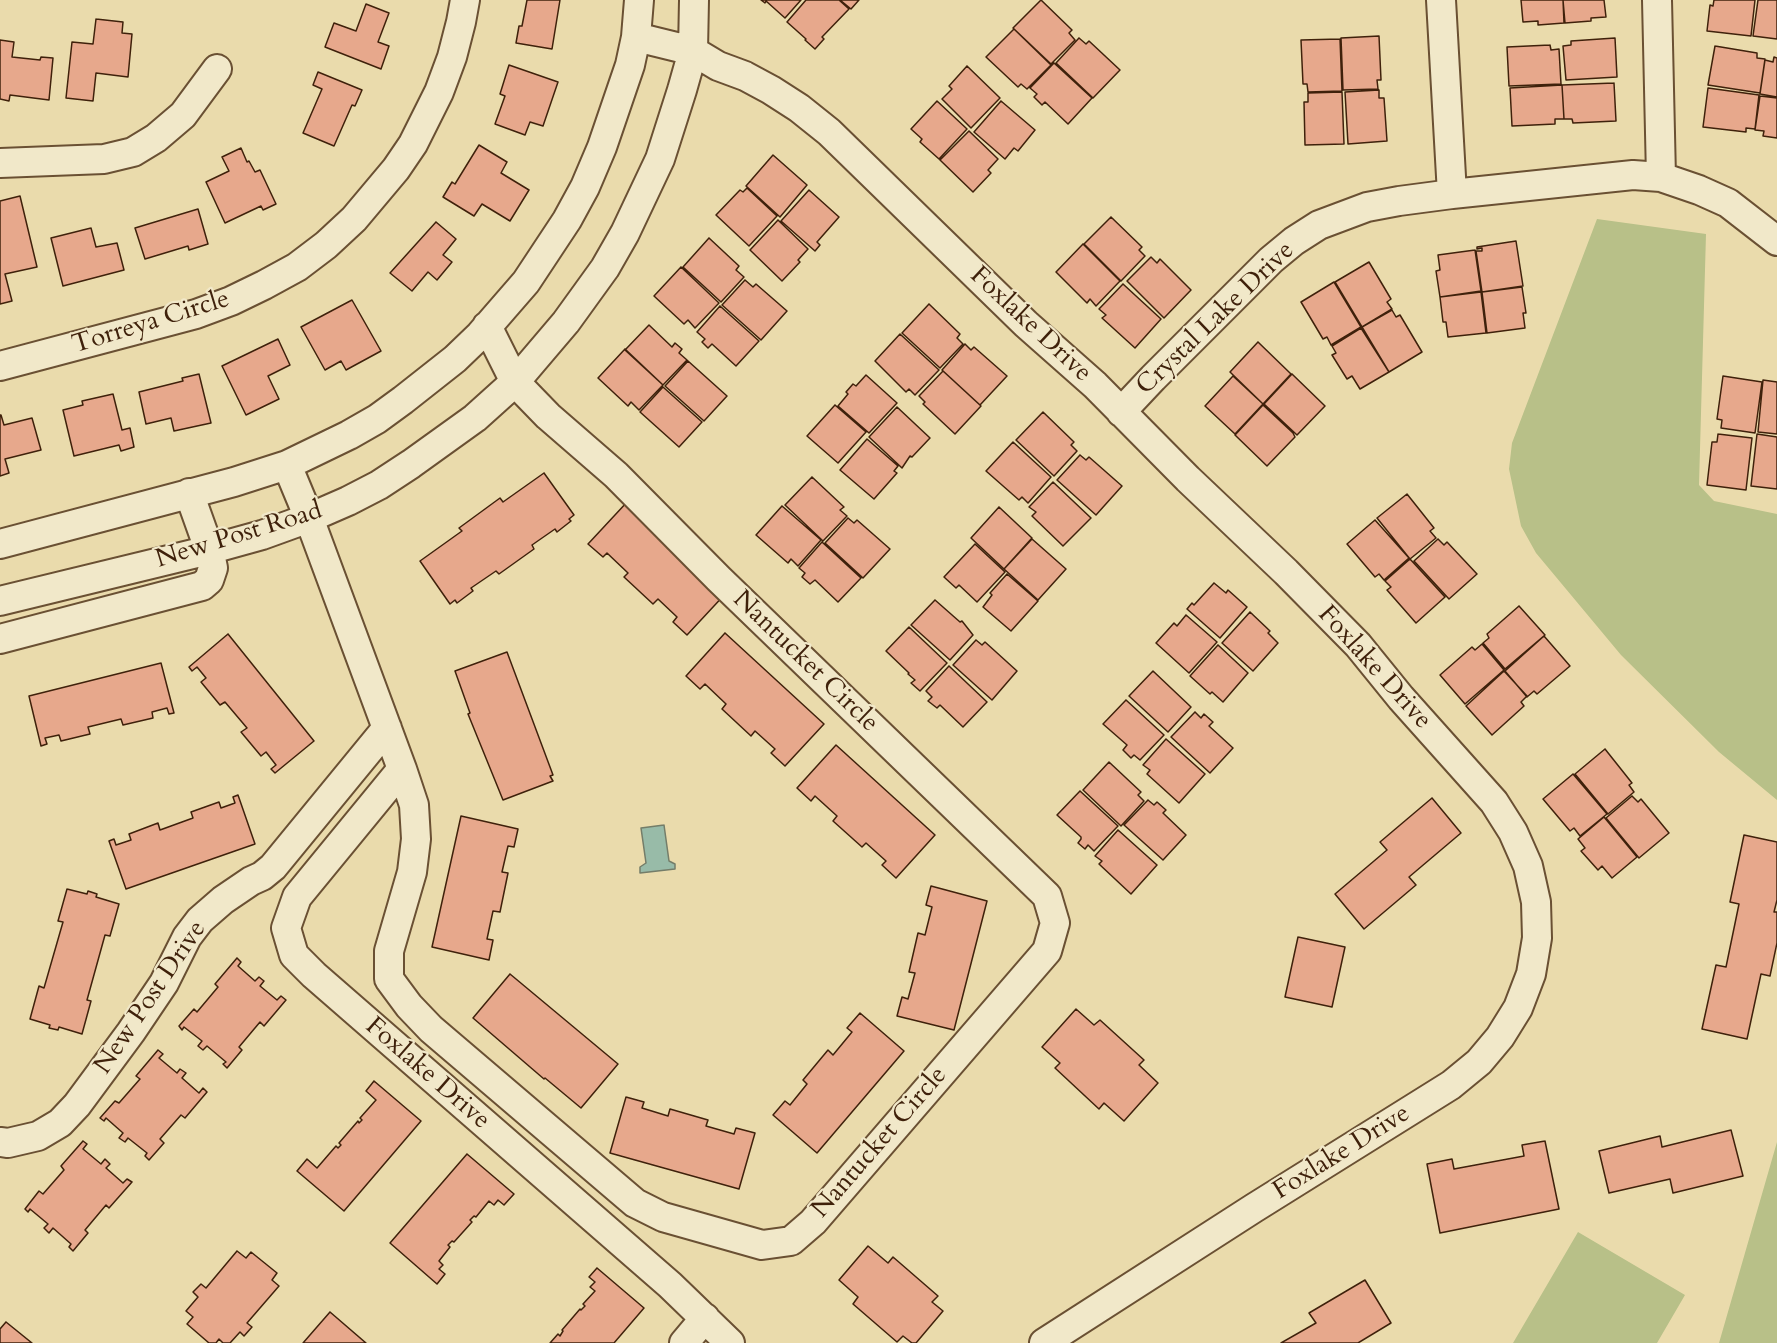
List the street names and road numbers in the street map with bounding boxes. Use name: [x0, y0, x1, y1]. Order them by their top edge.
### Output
street label: Crystal Lake Drive: [1131, 236, 1301, 402]
street label: Foxlake Drive: [963, 261, 1097, 389]
street label: Torreya Circle: [69, 284, 233, 362]
street label: New Post Road: [152, 496, 326, 576]
street label: Nantucket Circle: [726, 585, 884, 739]
street label: Foxlake Drive: [1310, 600, 1438, 736]
street label: New Post Drive: [88, 915, 214, 1081]
street label: Foxlake Drive: [358, 1011, 496, 1137]
street label: Nantucket Circle: [806, 1061, 954, 1225]
street label: Foxlake Drive: [1268, 1099, 1416, 1207]

